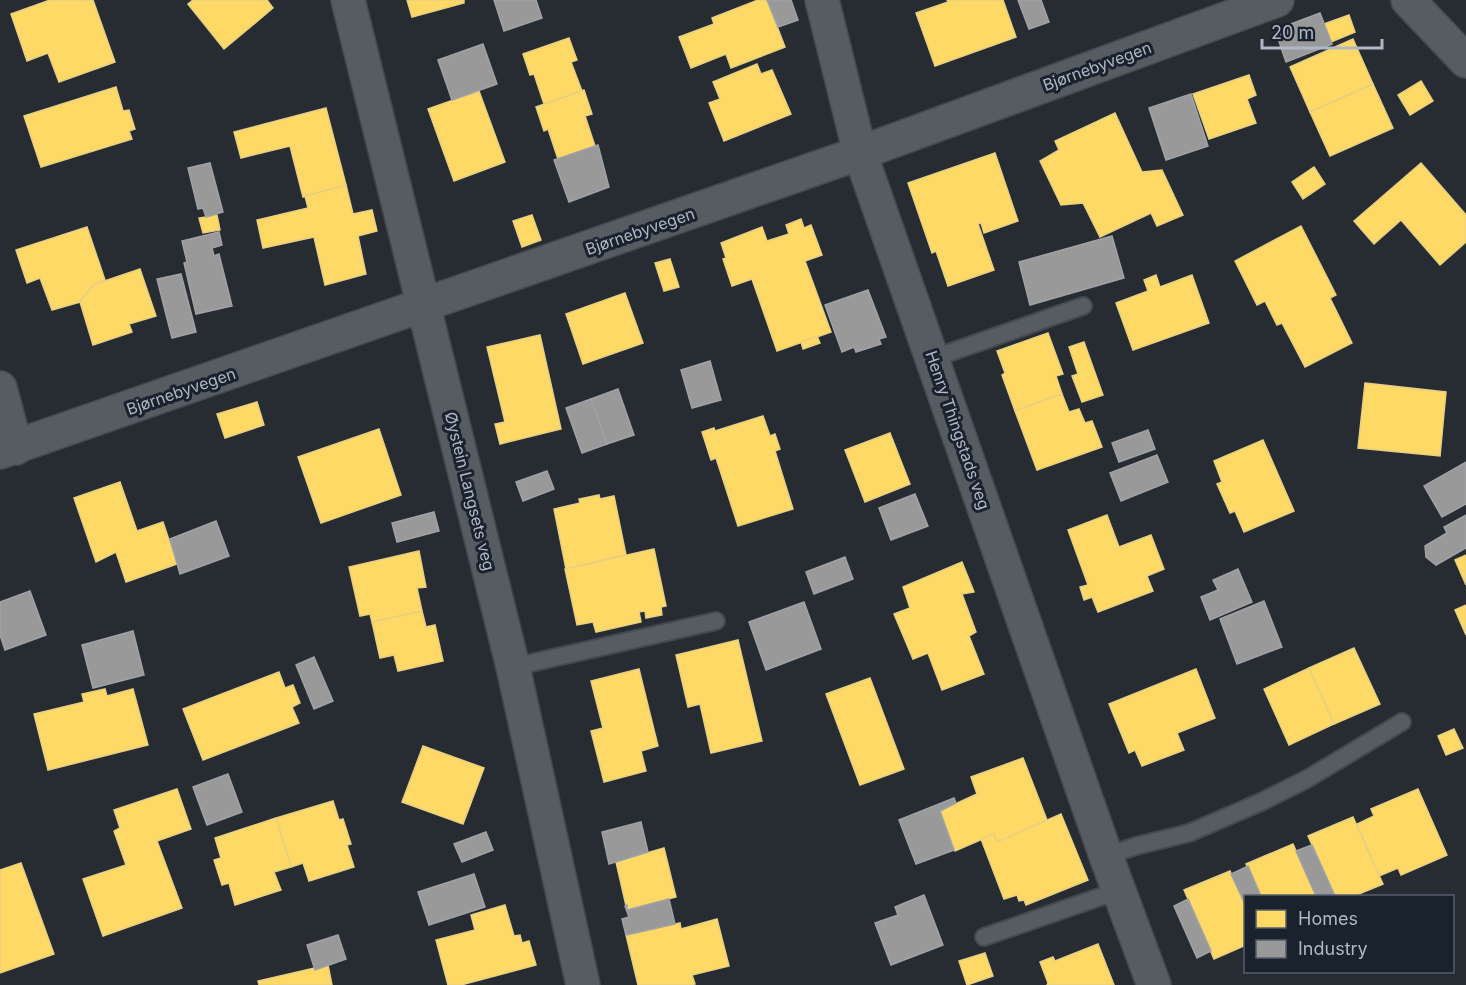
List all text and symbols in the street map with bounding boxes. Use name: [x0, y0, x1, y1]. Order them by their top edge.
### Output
scale bar: [1262, 12, 1382, 50]
text: 20 m: [1271, 22, 1314, 43]
street label: Bjørnebyvegen: [1040, 37, 1154, 95]
street label: Bjørnebyvegen: [583, 203, 697, 259]
street label: Henry Thingstads veg: [921, 348, 995, 512]
street label: Bjørnebyvegen: [124, 363, 238, 419]
street label: Øystein Langsets veg: [441, 410, 499, 572]
legend: [1244, 895, 1454, 973]
text: Homes: [1298, 908, 1358, 929]
text: Industry: [1298, 938, 1368, 959]

